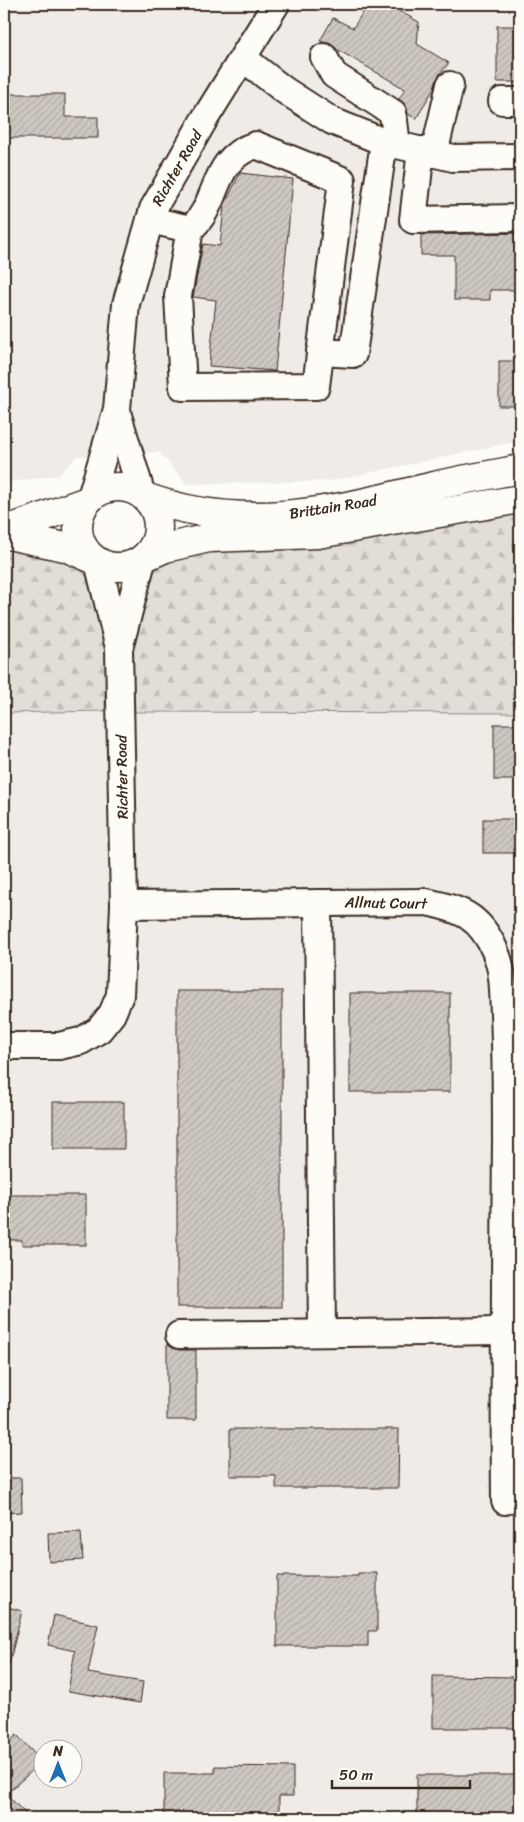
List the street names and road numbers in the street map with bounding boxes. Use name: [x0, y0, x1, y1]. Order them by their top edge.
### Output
street label: Richter Road: [145, 124, 210, 211]
street label: Brittain Road: [288, 487, 380, 527]
street label: Richter Road: [108, 734, 136, 819]
street label: Allnut Court: [344, 889, 428, 917]

